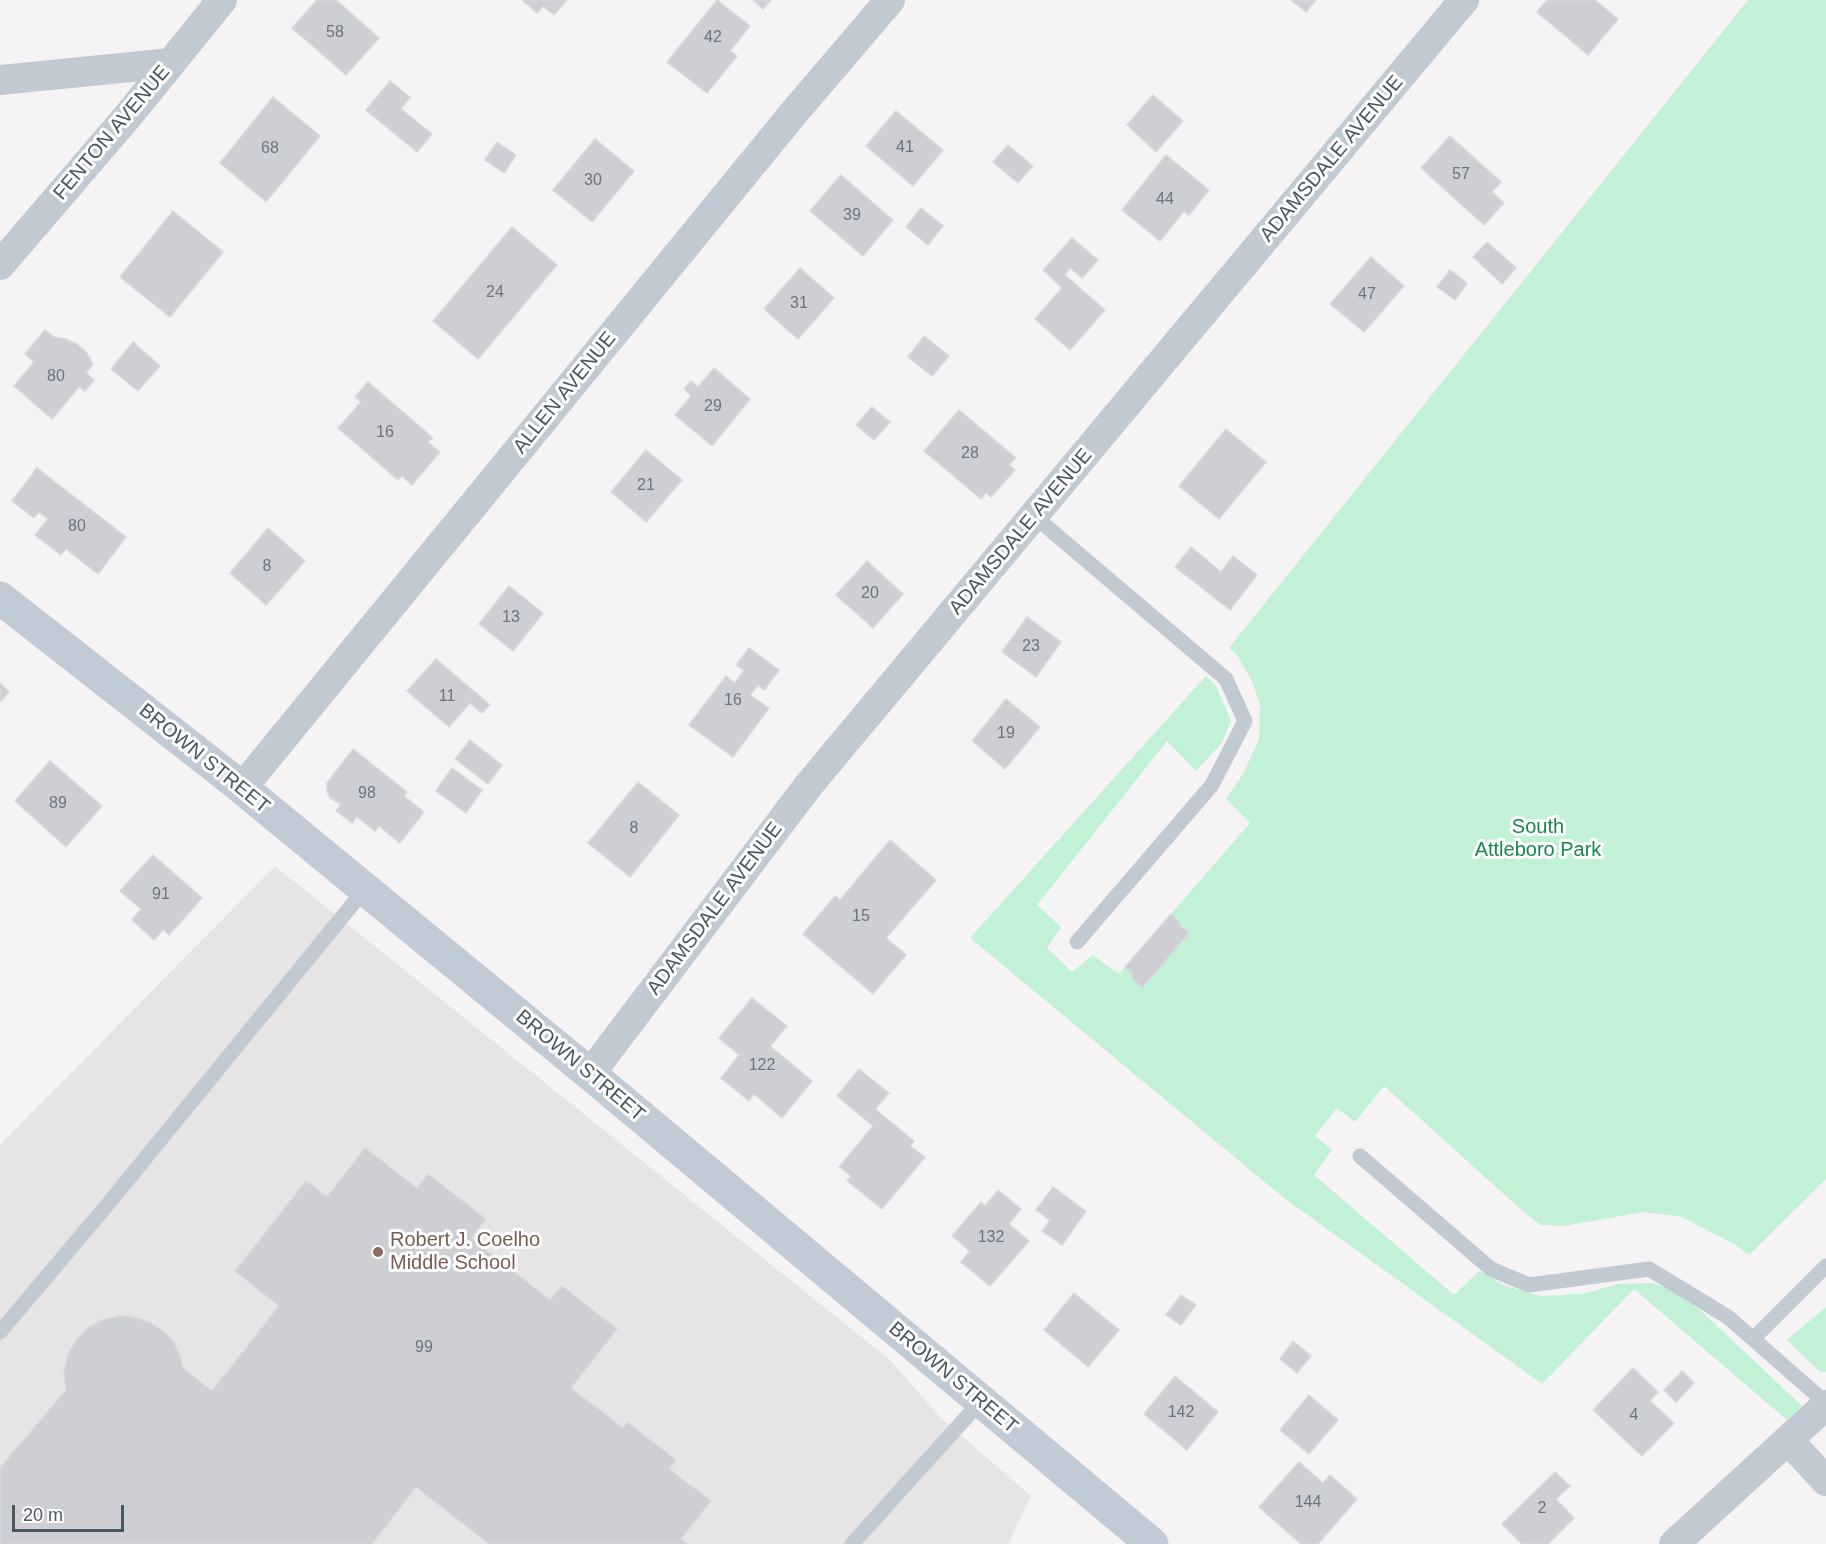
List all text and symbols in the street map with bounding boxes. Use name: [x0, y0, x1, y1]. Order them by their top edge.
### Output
house number: 58: [326, 23, 344, 43]
house number: 42: [704, 28, 722, 48]
street label: FENTON AVENUE: [49, 61, 175, 205]
street label: ADAMSDALE AVENUE: [1255, 71, 1409, 247]
house number: 41: [896, 138, 914, 158]
house number: 68: [261, 139, 279, 159]
house number: 57: [1452, 165, 1470, 185]
house number: 30: [584, 171, 602, 191]
house number: 44: [1156, 190, 1174, 210]
house number: 39: [843, 206, 861, 226]
house number: 24: [486, 283, 504, 303]
house number: 47: [1358, 285, 1376, 305]
house number: 31: [790, 294, 808, 314]
street label: ALLEN AVENUE: [509, 327, 621, 459]
house number: 80: [47, 367, 65, 387]
house number: 29: [704, 397, 722, 417]
house number: 16: [376, 423, 394, 443]
street label: ADAMSDALE AVENUE: [944, 444, 1098, 620]
house number: 28: [961, 444, 979, 464]
house number: 21: [637, 476, 655, 496]
house number: 80: [68, 517, 86, 537]
house number: 8: [263, 557, 271, 577]
house number: 20: [861, 584, 879, 604]
house number: 13: [502, 608, 520, 628]
house number: 23: [1022, 637, 1040, 657]
house number: 11: [439, 687, 455, 707]
house number: 16: [724, 691, 742, 711]
street label: BROWN STREET: [134, 699, 274, 819]
house number: 19: [997, 724, 1015, 744]
house number: 98: [358, 784, 376, 804]
house number: 89: [49, 794, 67, 814]
park label: South Attleboro Park: [1475, 815, 1601, 862]
street label: ADAMSDALE AVENUE: [642, 818, 788, 1000]
house number: 8: [630, 819, 638, 839]
house number: 91: [152, 885, 170, 905]
house number: 15: [852, 907, 870, 927]
street label: BROWN STREET: [511, 1005, 649, 1127]
house number: 122: [749, 1056, 775, 1076]
place label: Robert J. Coelho Middle School: [390, 1228, 540, 1275]
house number: 132: [978, 1228, 1004, 1248]
marker: Robert J. Coelho Middle School: [371, 1245, 385, 1259]
street label: BROWN STREET: [884, 1317, 1022, 1439]
house number: 99: [415, 1338, 433, 1358]
house number: 142: [1168, 1403, 1194, 1423]
house number: 4: [1630, 1406, 1638, 1426]
scale bar: [15, 1493, 128, 1531]
house number: 144: [1295, 1493, 1321, 1513]
house number: 2: [1538, 1499, 1546, 1519]
text: 20 m: [23, 1505, 63, 1525]

